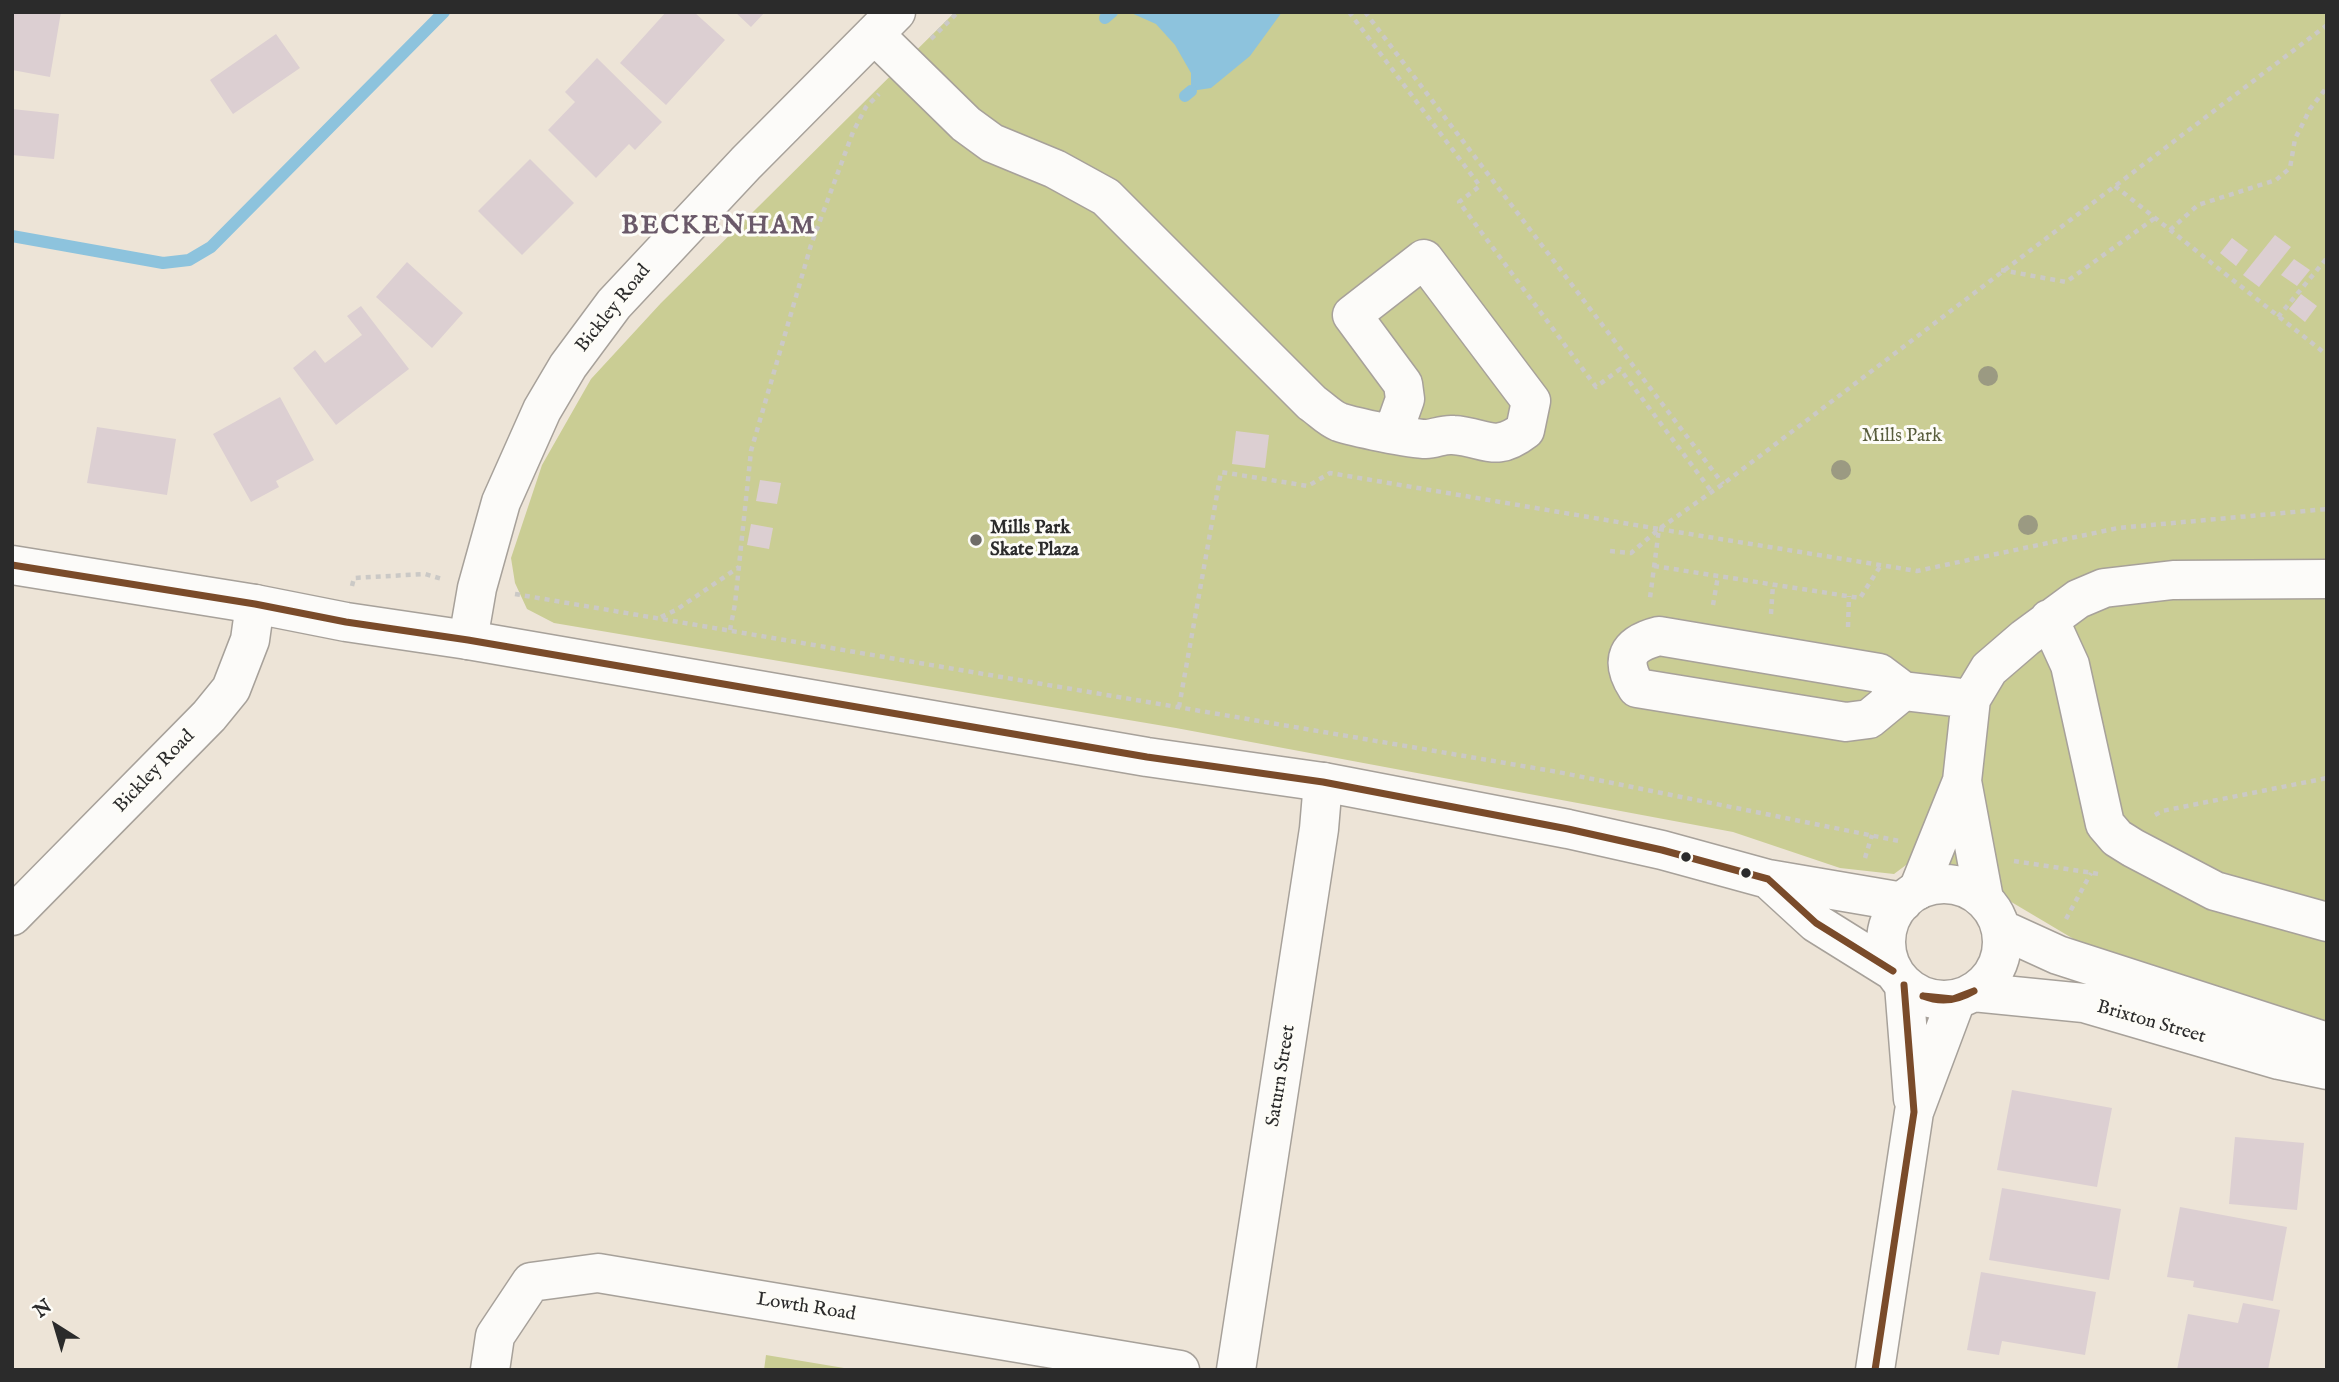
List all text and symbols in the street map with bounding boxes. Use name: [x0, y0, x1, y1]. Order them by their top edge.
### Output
district label: BECKENHAM: [622, 212, 816, 244]
street label: Bickley Road: [572, 261, 656, 357]
park label: Mills Park: [1862, 426, 1942, 448]
place label: Mills Park Skate Plaza: [990, 518, 1079, 562]
marker: Mills Park Skate Plaza: [968, 532, 984, 548]
street label: Bickley Road: [110, 726, 200, 818]
unlabelled marker: [1679, 850, 1693, 864]
unlabelled marker: [1739, 866, 1753, 880]
street label: Brixton Street: [2094, 997, 2208, 1049]
street label: Saturn Street: [1263, 1023, 1301, 1129]
street label: Lowth Road: [755, 1289, 857, 1327]
north arrow: [21, 1291, 91, 1361]
text: N: [30, 1295, 57, 1324]

